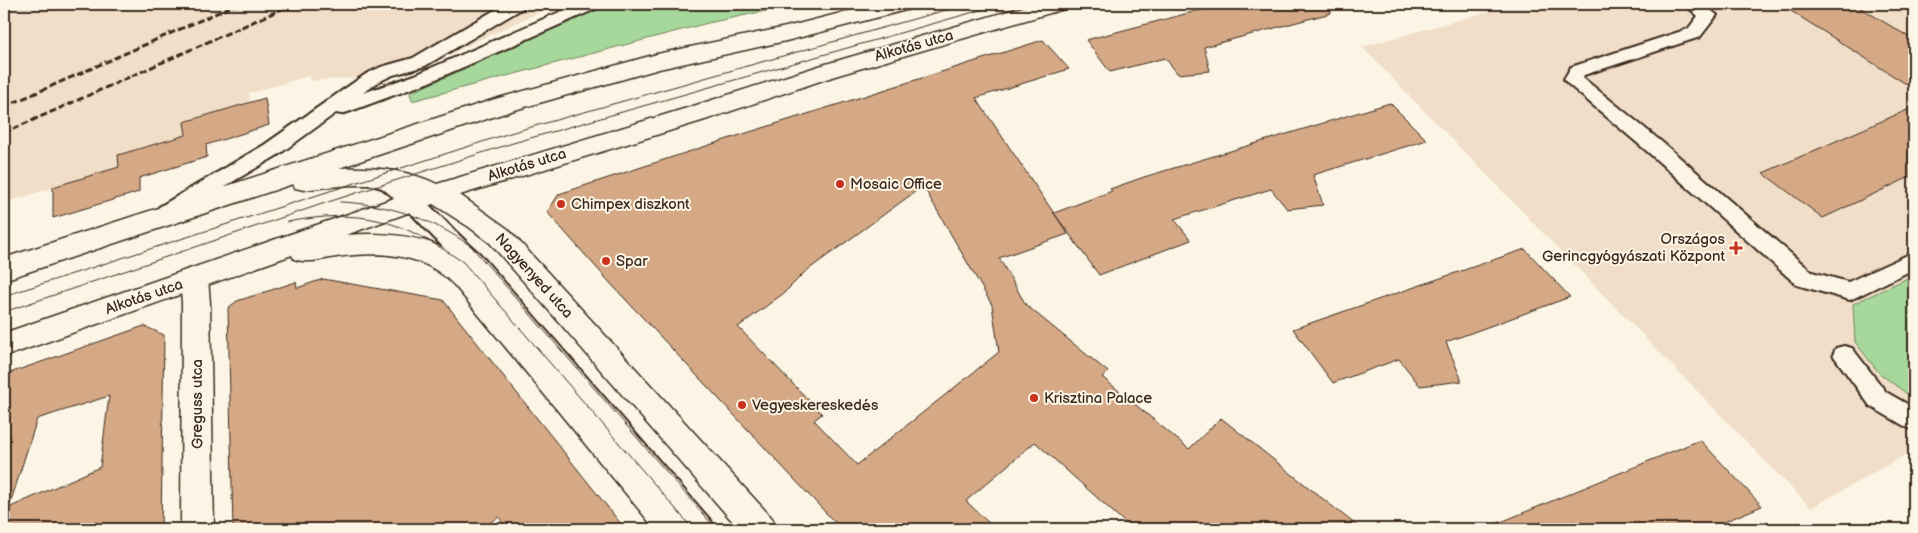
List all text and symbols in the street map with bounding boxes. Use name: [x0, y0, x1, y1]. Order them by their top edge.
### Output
street label: Alkotás utca: [872, 26, 956, 66]
street label: Alkotás utca: [485, 144, 569, 186]
place label: Mosaic Office: [850, 175, 942, 194]
marker: Mosaic Office: [834, 178, 846, 190]
place label: Chimpex diszkont: [571, 195, 690, 214]
marker: Chimpex diszkont: [555, 198, 567, 210]
street label: Nagyenyed utca: [491, 230, 577, 322]
place label: Országos Gerincgyógyászati Központ: [1542, 230, 1726, 266]
marker: Országos Gerincgyógyászati Központ: [1729, 241, 1743, 255]
place label: Spar: [616, 252, 648, 271]
marker: Spar: [600, 255, 612, 267]
street label: Alkotás utca: [103, 275, 185, 319]
street label: Greguss utca: [188, 359, 207, 449]
place label: Krisztina Palace: [1044, 389, 1152, 408]
marker: Krisztina Palace: [1028, 392, 1040, 404]
place label: Vegyeskereskedés: [752, 396, 879, 415]
marker: Vegyeskereskedés: [736, 399, 748, 411]

